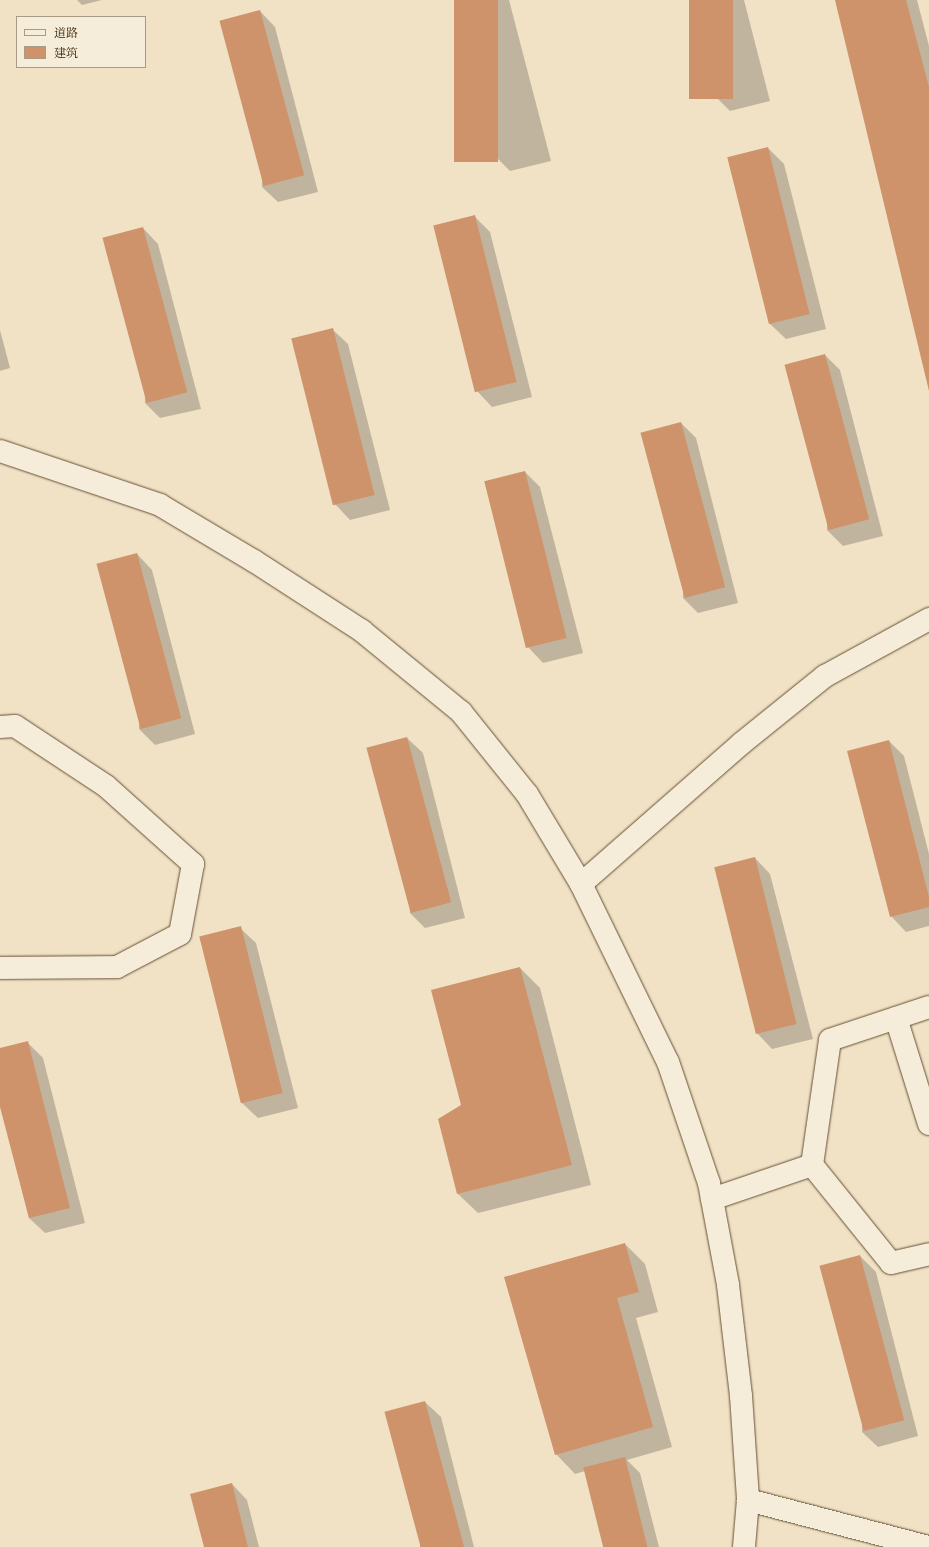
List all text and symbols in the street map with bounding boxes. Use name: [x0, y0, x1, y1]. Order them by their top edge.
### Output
legend: [16, 16, 146, 68]
text: 道路: [54, 26, 78, 41]
text: 建筑: [54, 46, 78, 61]

